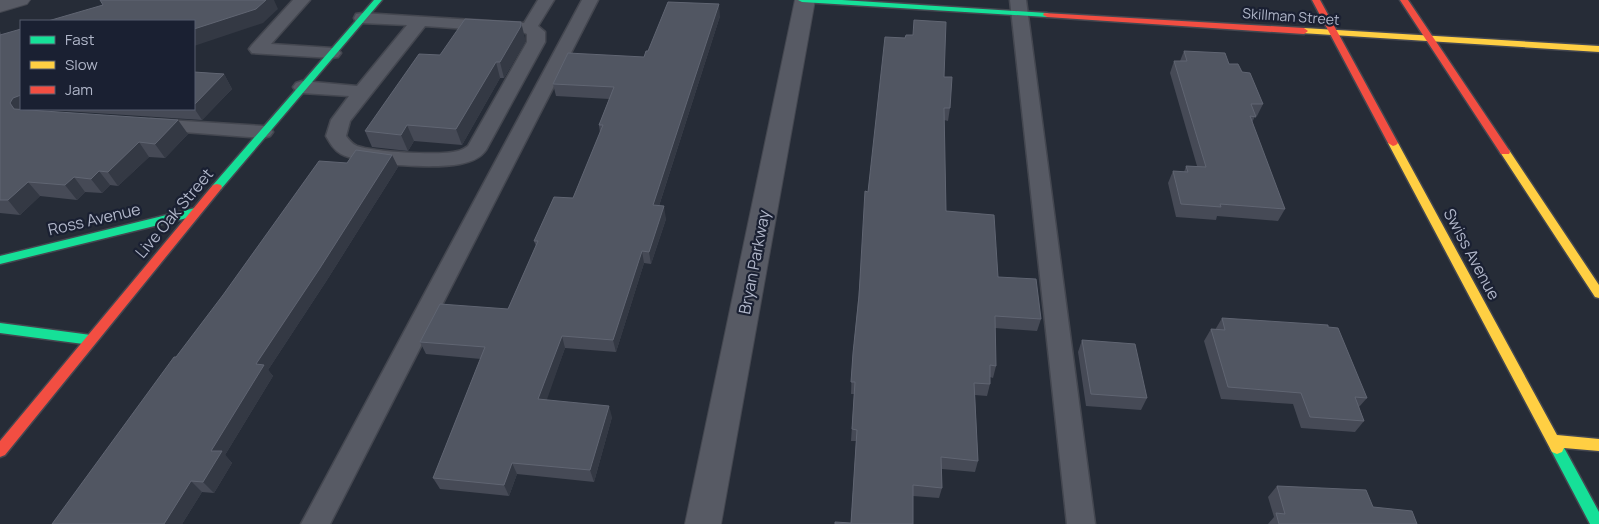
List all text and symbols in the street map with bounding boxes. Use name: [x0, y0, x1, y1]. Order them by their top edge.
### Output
street label: Skillman Street: [1242, 3, 1341, 29]
legend: [20, 20, 195, 110]
text: Fast: [65, 29, 94, 50]
text: Slow: [65, 54, 98, 75]
text: Jam: [65, 79, 93, 100]
street label: Live Oak Street: [130, 163, 218, 263]
street label: Ross Avenue: [46, 198, 142, 240]
street label: Swiss Avenue: [1439, 204, 1505, 304]
street label: Bryan Parkway: [733, 207, 775, 316]

